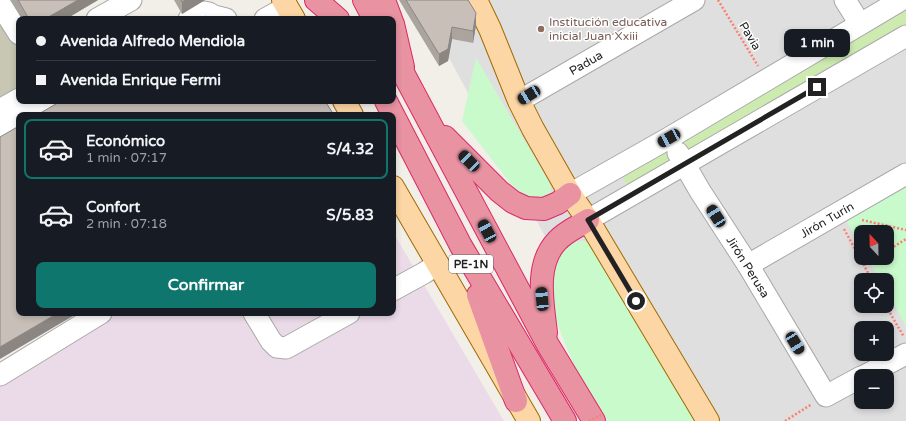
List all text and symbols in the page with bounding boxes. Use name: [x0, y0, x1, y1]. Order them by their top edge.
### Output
place label: Institución educativa inicial Juan Xxiii: [549, 15, 667, 43]
street label: Pavia: [736, 19, 764, 53]
marker: Institución educativa inicial Juan Xxiii: [536, 24, 546, 34]
callout: 1 min: [784, 29, 850, 57]
text: Avenida Alfredo Mendiola: [60, 32, 245, 50]
text: 1 min: [800, 35, 834, 51]
street label: Padua: [567, 48, 605, 78]
text: Avenida Enrique Fermi: [60, 71, 221, 89]
route end: [808, 78, 826, 96]
car: [516, 84, 542, 106]
car: [656, 127, 682, 149]
icon: car: [38, 131, 74, 167]
text: Económico: [86, 132, 165, 150]
text: S/4.32: [327, 140, 374, 158]
car: [456, 148, 482, 174]
text: 1 min · 07:17: [86, 150, 167, 166]
icon: car: [38, 197, 74, 233]
text: Confort: [86, 198, 140, 216]
street label: Jirón Turín: [798, 199, 856, 241]
car: [704, 203, 728, 229]
text: S/5.83: [326, 206, 374, 224]
text: 2 min · 07:18: [86, 216, 167, 232]
car: [476, 218, 498, 244]
north arrow: [854, 225, 894, 265]
map controls: [854, 225, 894, 409]
street label: Jirón Perusa: [724, 234, 772, 300]
road number: PE-1N: [449, 255, 493, 273]
button: Confirmar: [36, 262, 376, 308]
button: locate: [854, 273, 894, 313]
car: [535, 287, 549, 311]
route start: [627, 292, 645, 310]
button: +: [854, 321, 894, 361]
car: [784, 330, 806, 356]
button: −: [854, 369, 894, 409]

